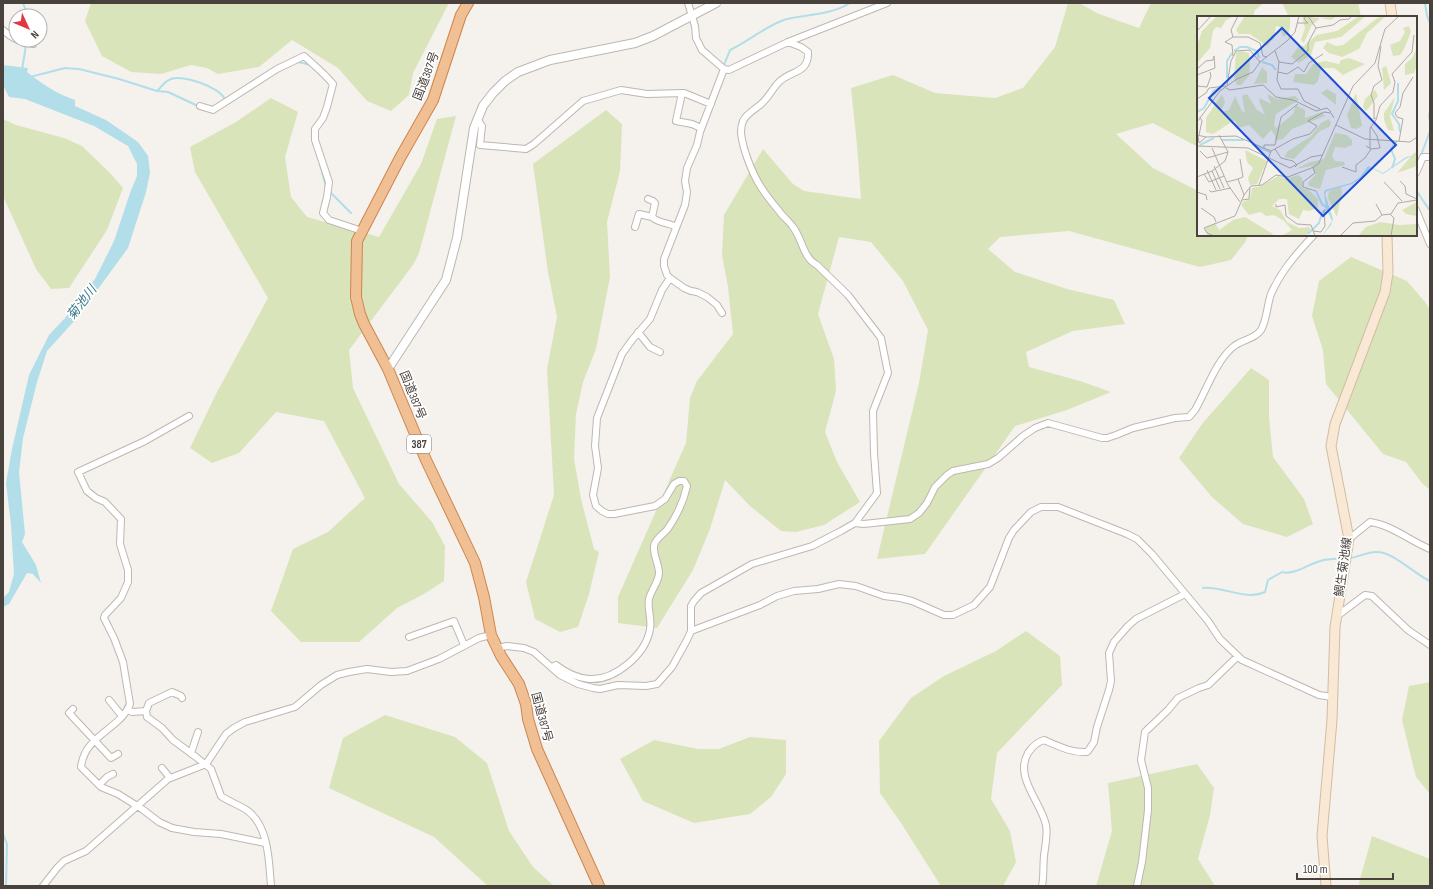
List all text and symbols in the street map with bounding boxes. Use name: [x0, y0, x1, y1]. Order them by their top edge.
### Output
north arrow: [8, 8, 48, 48]
inset map: [1197, 16, 1417, 236]
text: N: [28, 28, 42, 41]
street label: 国道387号: [410, 50, 443, 103]
water label: 菊池川: [63, 281, 101, 323]
street label: 国道387号: [396, 369, 429, 422]
road number: 387: [407, 435, 431, 453]
street label: 鯛生菊池線: [1332, 536, 1355, 598]
street label: 国道387号: [528, 691, 555, 744]
scale bar: [1297, 855, 1393, 881]
text: 100 m: [1303, 862, 1328, 877]

